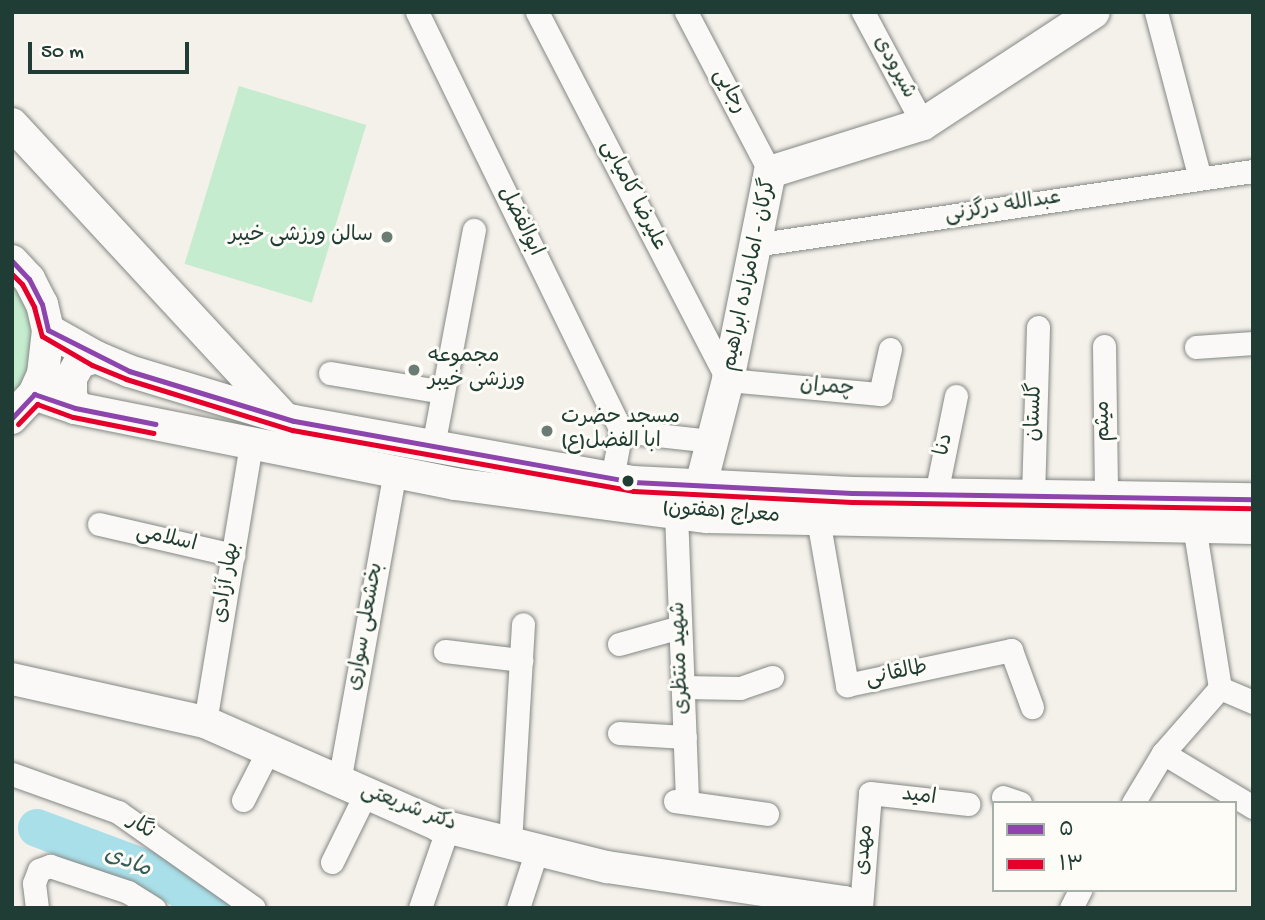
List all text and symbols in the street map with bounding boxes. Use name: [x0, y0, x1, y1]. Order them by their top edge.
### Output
scale bar: [32, 28, 192, 72]
street label: شیرودی: [866, 32, 920, 104]
text: 50 m: [41, 41, 84, 66]
street label: رجایی: [706, 65, 750, 119]
street label: علیرضا کامیابی: [593, 137, 671, 255]
street label: گرکان - امامزاده ابراهیم: [718, 177, 784, 373]
street label: ابوالفضل: [491, 183, 547, 261]
street label: عبدالله درگزنی: [943, 186, 1063, 230]
place label: سالن ورزشی خیبر: [229, 224, 373, 250]
marker: سالن ورزشی خیبر: [379, 229, 395, 245]
place label: مجموعه ورزشی خیبر: [428, 345, 525, 395]
marker: مجموعه ورزشی خیبر: [406, 362, 422, 378]
street label: چمران: [799, 374, 855, 404]
street label: گلستان: [1022, 382, 1050, 442]
street label: میثم: [1092, 400, 1118, 442]
place label: مسجد حضرت ابا الفضل(ع): [561, 406, 680, 456]
marker: مسجد حضرت ابا الفضل(ع): [539, 423, 555, 439]
street label: دنا: [932, 432, 960, 458]
unlabelled marker: [621, 474, 635, 488]
street label: معراج (هفتون): [661, 497, 781, 531]
street label: اسلامی: [133, 521, 199, 559]
street label: بهار آزادی: [209, 541, 247, 625]
street label: بخشعلی سواری: [343, 561, 391, 693]
street label: شهید منتظری: [667, 601, 697, 715]
street label: طالقانی: [864, 656, 930, 694]
street label: دکتر شریعتی: [357, 779, 459, 839]
street label: امید: [900, 783, 938, 813]
legend: [992, 801, 1237, 892]
street label: نگار: [122, 810, 158, 846]
text: ۵: [1059, 819, 1074, 844]
street label: مهدی: [851, 824, 881, 876]
water label: مادی: [99, 841, 155, 885]
text: ۱۳: [1059, 854, 1084, 879]

